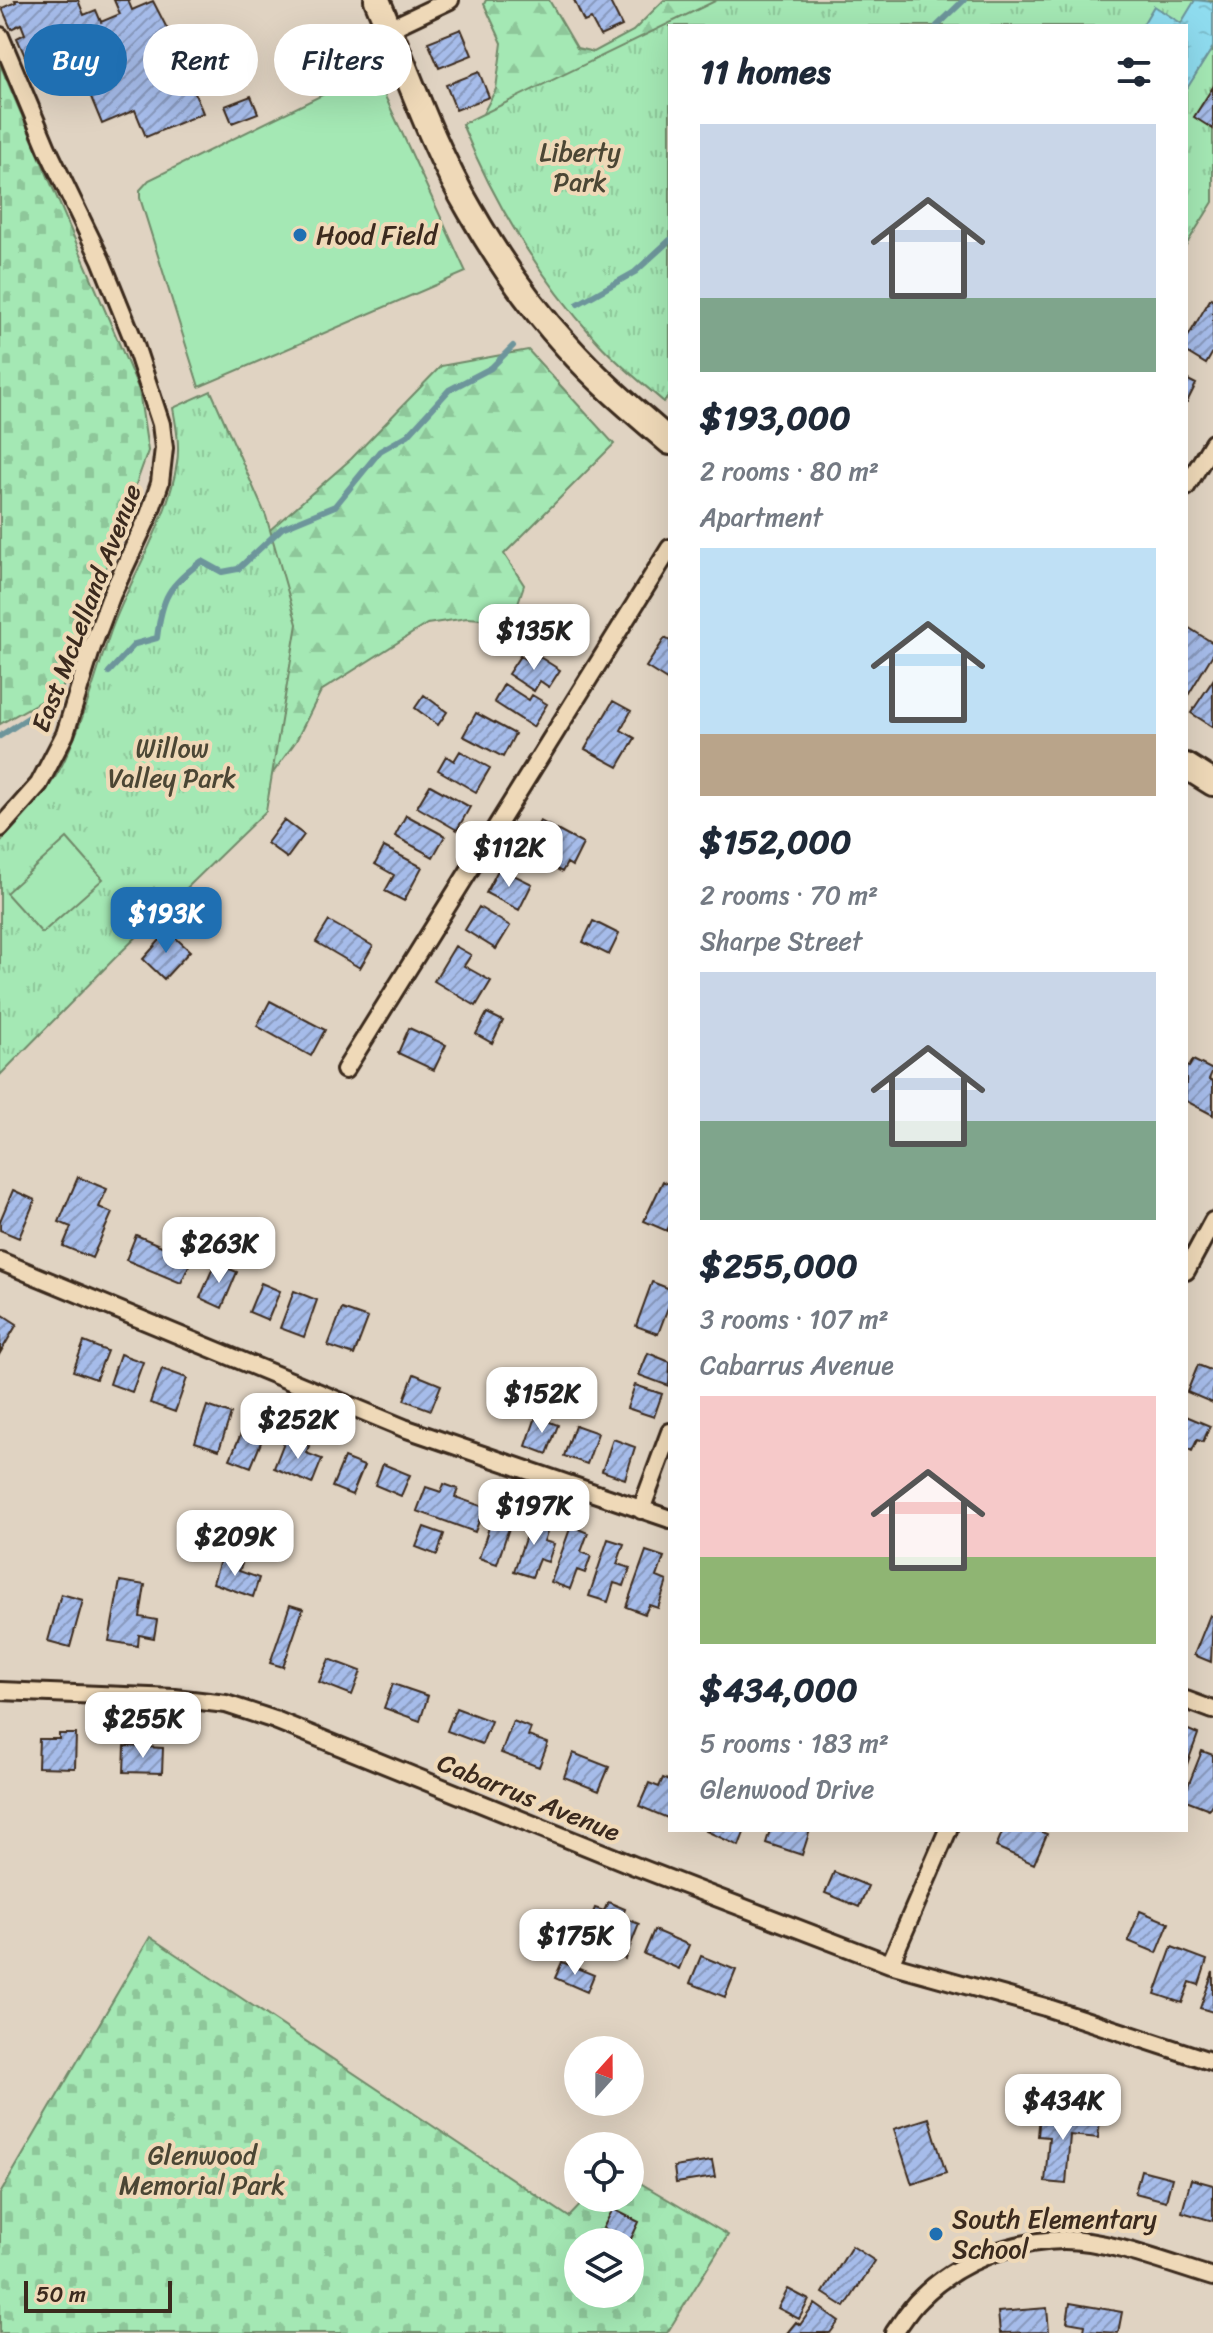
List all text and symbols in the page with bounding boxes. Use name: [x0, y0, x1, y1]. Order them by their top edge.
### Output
chip: Buy: [24, 24, 127, 96]
chip: Rent: [143, 24, 258, 96]
chip: Filters: [274, 24, 412, 96]
text: 11 homes: [700, 42, 831, 102]
icon: filters: [1112, 50, 1156, 94]
park label: Liberty Park: [539, 129, 621, 205]
icon: home: [856, 176, 1000, 320]
place label: Hood Field: [316, 212, 439, 258]
marker: Hood Field: [291, 226, 309, 244]
text: $193,000: [700, 388, 851, 448]
text: 2 rooms · 80 m²: [700, 448, 879, 494]
street label: East McLelland Avenue: [17, 477, 155, 739]
text: Apartment: [700, 494, 823, 540]
icon: home: [856, 600, 1000, 744]
pin: $135K: [478, 604, 590, 672]
text: $135K: [497, 607, 571, 653]
park label: Willow Valley Park: [108, 725, 236, 801]
text: $152,000: [700, 812, 851, 872]
pin: $112K: [453, 821, 565, 889]
text: $112K: [474, 824, 544, 870]
text: 2 rooms · 70 m²: [700, 872, 878, 918]
pin: $193K: [110, 887, 222, 955]
text: $193K: [129, 890, 203, 936]
text: Sharpe Street: [700, 918, 862, 964]
icon: home: [856, 1024, 1000, 1168]
pin: $263K: [163, 1217, 275, 1285]
text: $263K: [180, 1220, 258, 1266]
text: $255,000: [700, 1236, 858, 1296]
text: 3 rooms · 107 m²: [700, 1296, 889, 1342]
text: Cabarrus Avenue: [700, 1342, 894, 1388]
pin: $152K: [486, 1367, 598, 1435]
text: $152K: [504, 1370, 580, 1416]
pin: $252K: [242, 1393, 354, 1461]
text: $252K: [258, 1396, 338, 1442]
icon: home: [856, 1448, 1000, 1592]
pin: $197K: [478, 1479, 590, 1547]
text: $197K: [496, 1482, 572, 1528]
pin: $209K: [179, 1510, 291, 1578]
text: $209K: [195, 1513, 275, 1559]
text: $434,000: [700, 1660, 858, 1720]
pin: $255K: [87, 1692, 199, 1760]
text: $255K: [103, 1695, 183, 1741]
text: 5 rooms · 183 m²: [700, 1720, 889, 1766]
street label: Cabarrus Avenue: [431, 1739, 628, 1855]
text: Glenwood Drive: [700, 1766, 874, 1812]
pin: $175K: [519, 1909, 631, 1977]
text: $175K: [537, 1912, 613, 1958]
north arrow: [564, 2036, 644, 2116]
map controls: [564, 2036, 644, 2308]
pin: $434K: [1007, 2074, 1119, 2142]
text: $434K: [1023, 2077, 1103, 2123]
park label: Glenwood Memorial Park: [119, 2132, 285, 2208]
button: locate: [564, 2132, 644, 2212]
place label: South Elementary School: [952, 2196, 1157, 2272]
marker: South Elementary School: [927, 2225, 945, 2243]
button: layers: [564, 2228, 644, 2308]
text: 50 m: [36, 2275, 86, 2314]
scale bar: [24, 2277, 172, 2313]

